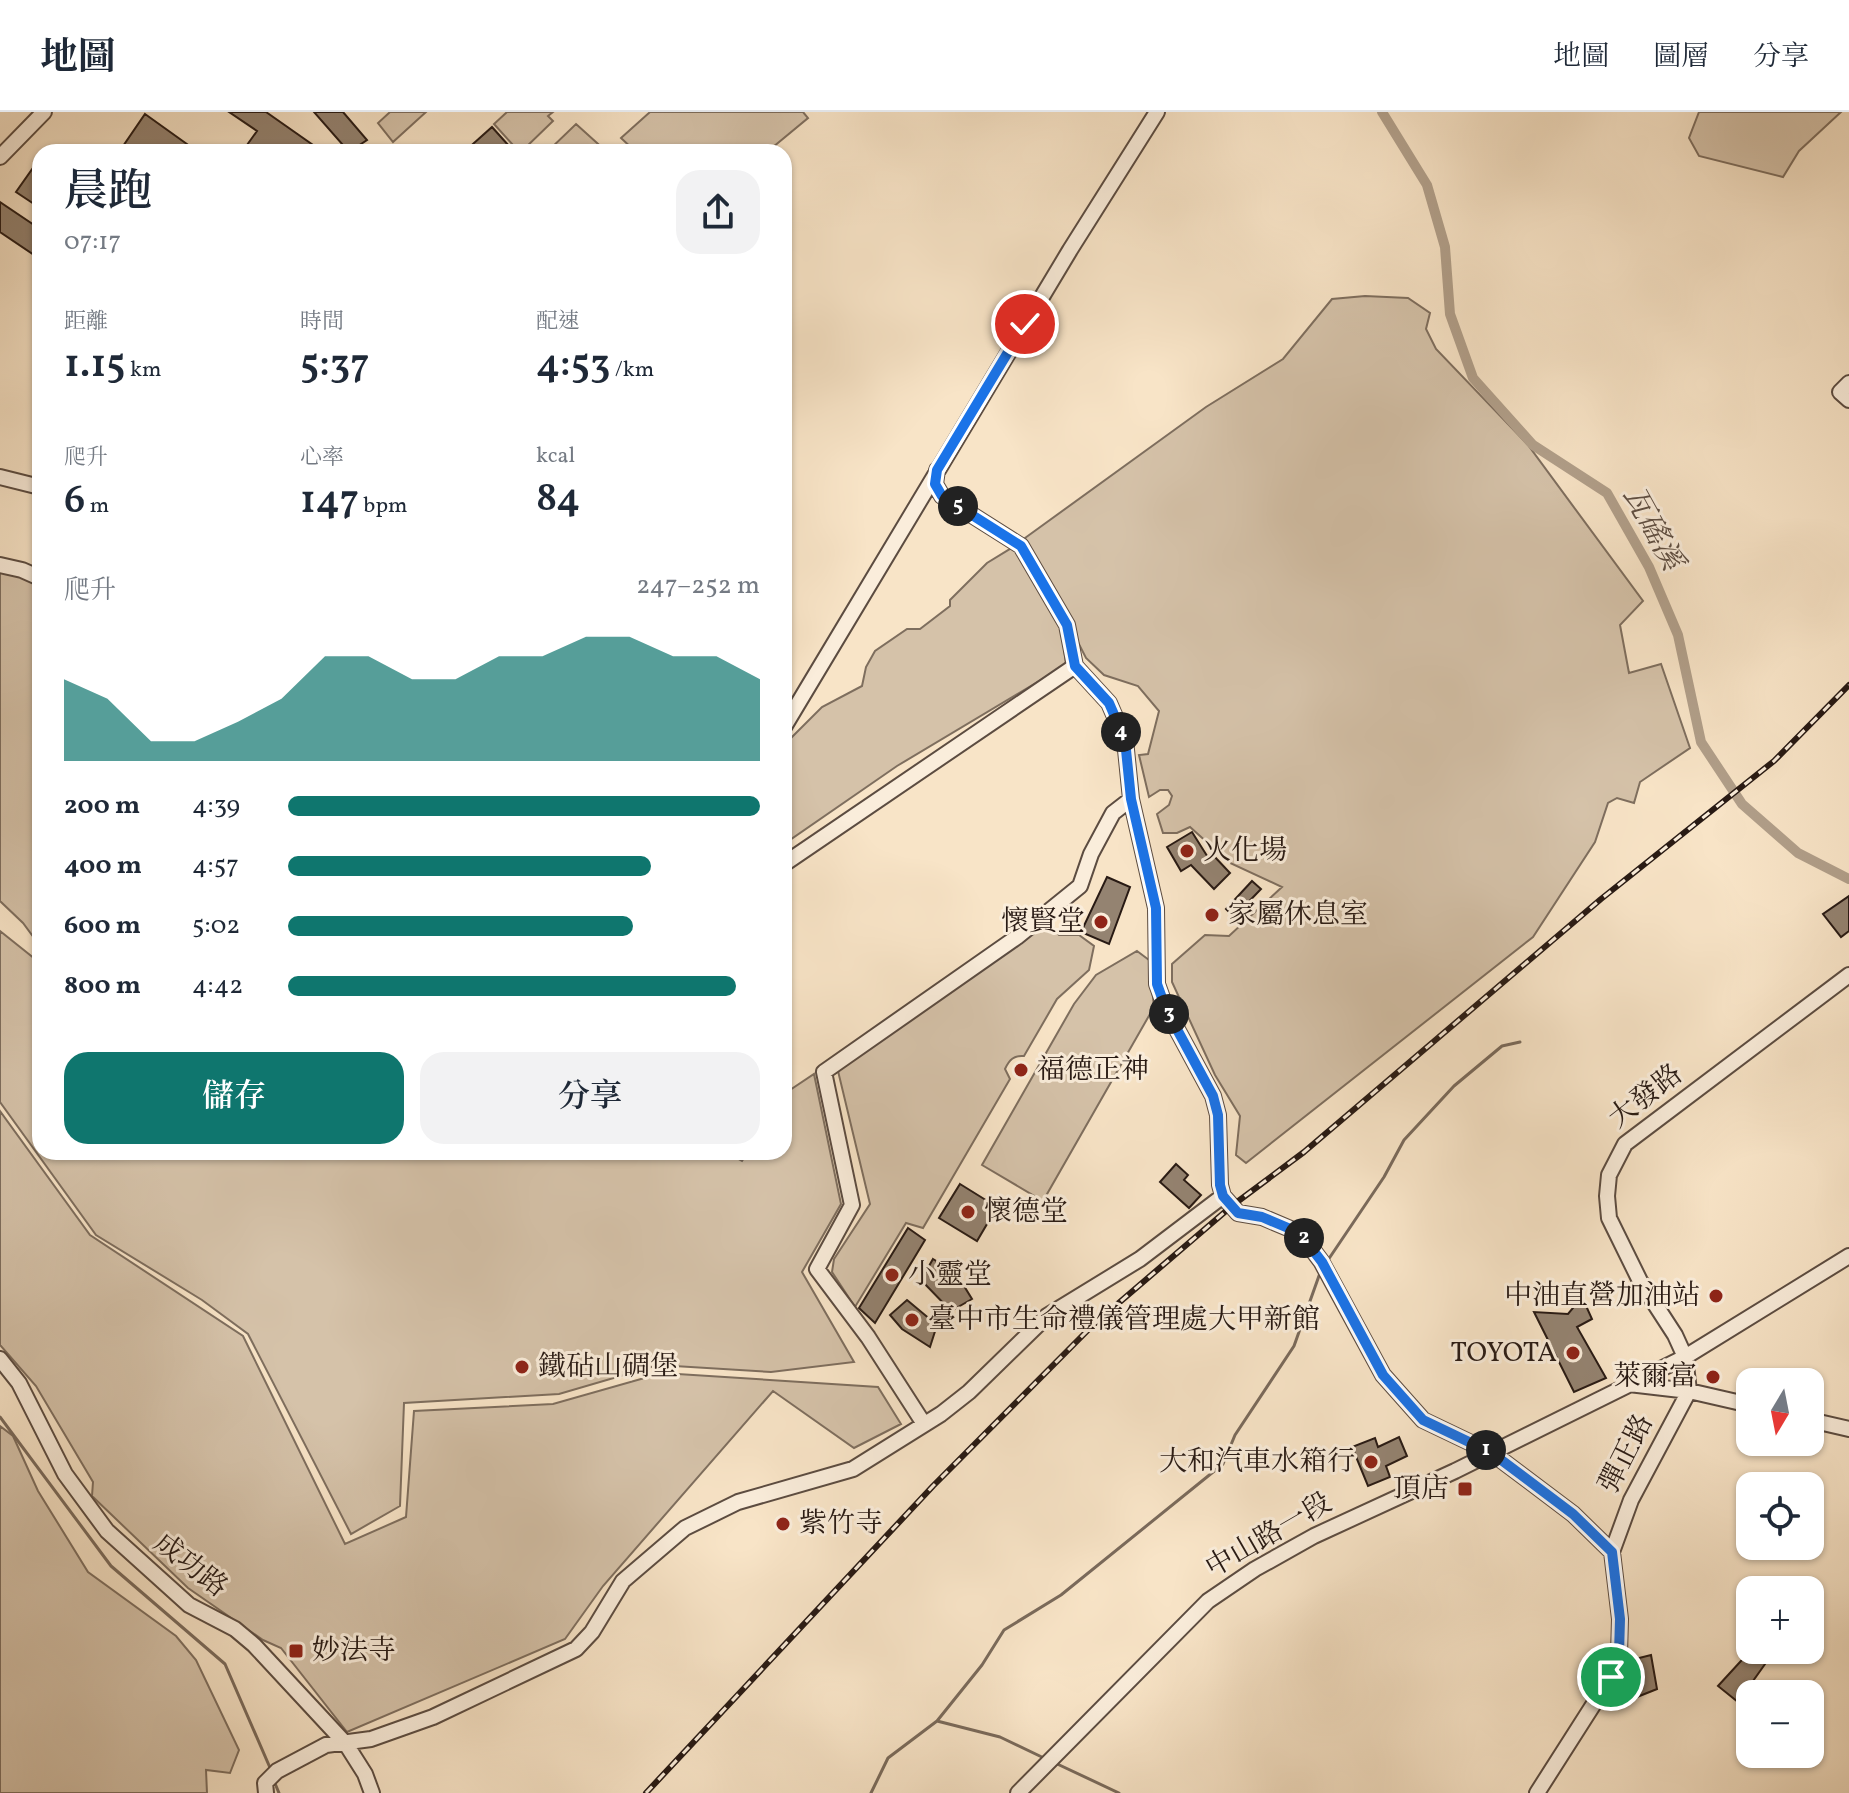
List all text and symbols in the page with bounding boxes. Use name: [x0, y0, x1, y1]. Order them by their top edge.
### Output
text: 地圖: [40, 33, 116, 86]
text: 地圖: [1553, 38, 1609, 77]
text: 圖層: [1653, 38, 1709, 77]
text: 分享: [1753, 38, 1809, 77]
text: 晨跑: [64, 163, 152, 224]
button: share: [676, 170, 760, 254]
text: 07:17: [64, 224, 121, 260]
pin: [991, 290, 1059, 358]
icon: check: [1003, 302, 1047, 346]
text: 距離: [64, 307, 108, 338]
text: 時間: [300, 307, 344, 338]
text: 配速: [536, 307, 580, 338]
text: 1.15: [64, 338, 126, 394]
text: 5:37: [300, 338, 370, 394]
text: 4:53: [536, 338, 610, 394]
text: km: [126, 355, 161, 386]
text: /km: [610, 355, 654, 386]
text: kcal: [536, 441, 575, 472]
text: 爬升: [64, 443, 108, 474]
text: 心率: [300, 443, 344, 474]
text: 84: [536, 472, 580, 528]
text: 6: [64, 474, 85, 530]
text: 147: [300, 474, 359, 530]
water label: 瓦磘溪: [1612, 479, 1694, 581]
pin: 5: [938, 486, 978, 526]
text: 5: [953, 490, 963, 521]
text: m: [85, 491, 109, 522]
text: bpm: [359, 491, 407, 522]
text: 247–252 m: [636, 568, 760, 604]
text: 爬升: [64, 573, 116, 609]
pin: 4: [1101, 712, 1141, 752]
text: 4: [1114, 716, 1128, 747]
text: 200 m: [64, 788, 140, 824]
text: 4:39: [192, 788, 240, 824]
place label: 火化場: [1203, 832, 1287, 871]
marker: 火化場: [1178, 842, 1196, 860]
text: 400 m: [64, 848, 142, 884]
text: 4:57: [192, 848, 239, 884]
place label: 家屬休息室: [1228, 896, 1368, 935]
place label: 懷賢堂: [1001, 903, 1085, 942]
marker: 家屬休息室: [1203, 906, 1221, 924]
text: 600 m: [64, 908, 141, 944]
text: 5:02: [192, 908, 240, 944]
marker: 懷賢堂: [1092, 913, 1110, 931]
text: 800 m: [64, 968, 141, 1004]
text: 4:42: [192, 968, 243, 1004]
pin: 3: [1149, 994, 1189, 1034]
text: 3: [1163, 998, 1175, 1029]
place label: 福德正神: [1037, 1051, 1149, 1090]
button: 儲存: [64, 1052, 404, 1144]
button: 分享: [420, 1052, 760, 1144]
street label: 大發路: [1601, 1056, 1691, 1138]
marker: 福德正神: [1012, 1061, 1030, 1079]
place label: 懷德堂: [984, 1193, 1068, 1232]
marker: 懷德堂: [959, 1203, 977, 1221]
pin: 2: [1284, 1218, 1324, 1258]
text: 2: [1298, 1222, 1310, 1253]
place label: 小靈堂: [908, 1256, 992, 1295]
marker: 小靈堂: [883, 1266, 901, 1284]
place label: 中油直營加油站: [1504, 1277, 1700, 1316]
marker: 中油直營加油站: [1707, 1287, 1725, 1305]
place label: 臺中市生命禮儀管理處大甲新館: [928, 1301, 1320, 1340]
marker: 臺中市生命禮儀管理處大甲新館: [903, 1311, 921, 1329]
place label: TOYOTA: [1450, 1334, 1557, 1373]
marker: TOYOTA: [1564, 1344, 1582, 1362]
place label: 鐵砧山碉堡: [538, 1348, 678, 1387]
marker: 鐵砧山碉堡: [513, 1358, 531, 1376]
place label: 萊爾富: [1613, 1358, 1697, 1397]
marker: 萊爾富: [1704, 1368, 1722, 1386]
north arrow: [1736, 1368, 1824, 1456]
map controls: [1736, 1368, 1824, 1768]
street label: 彈正路: [1591, 1408, 1663, 1500]
pin: 1: [1466, 1430, 1506, 1470]
text: 1: [1482, 1434, 1490, 1465]
place label: 大和汽車水箱行: [1159, 1443, 1355, 1482]
marker: 大和汽車水箱行: [1362, 1453, 1380, 1471]
place label: 頂店: [1393, 1470, 1449, 1509]
button: locate: [1736, 1472, 1824, 1560]
marker: 頂店: [1456, 1480, 1474, 1498]
street label: 中山路一段: [1199, 1484, 1339, 1588]
place label: 紫竹寺: [799, 1505, 883, 1544]
marker: 紫竹寺: [774, 1515, 792, 1533]
street label: 成功路: [145, 1525, 235, 1607]
button: +: [1736, 1576, 1824, 1664]
place label: 妙法寺: [312, 1632, 396, 1671]
marker: 妙法寺: [287, 1642, 305, 1660]
pin: [1577, 1643, 1645, 1711]
icon: arrive: [1589, 1655, 1633, 1699]
button: −: [1736, 1680, 1824, 1768]

